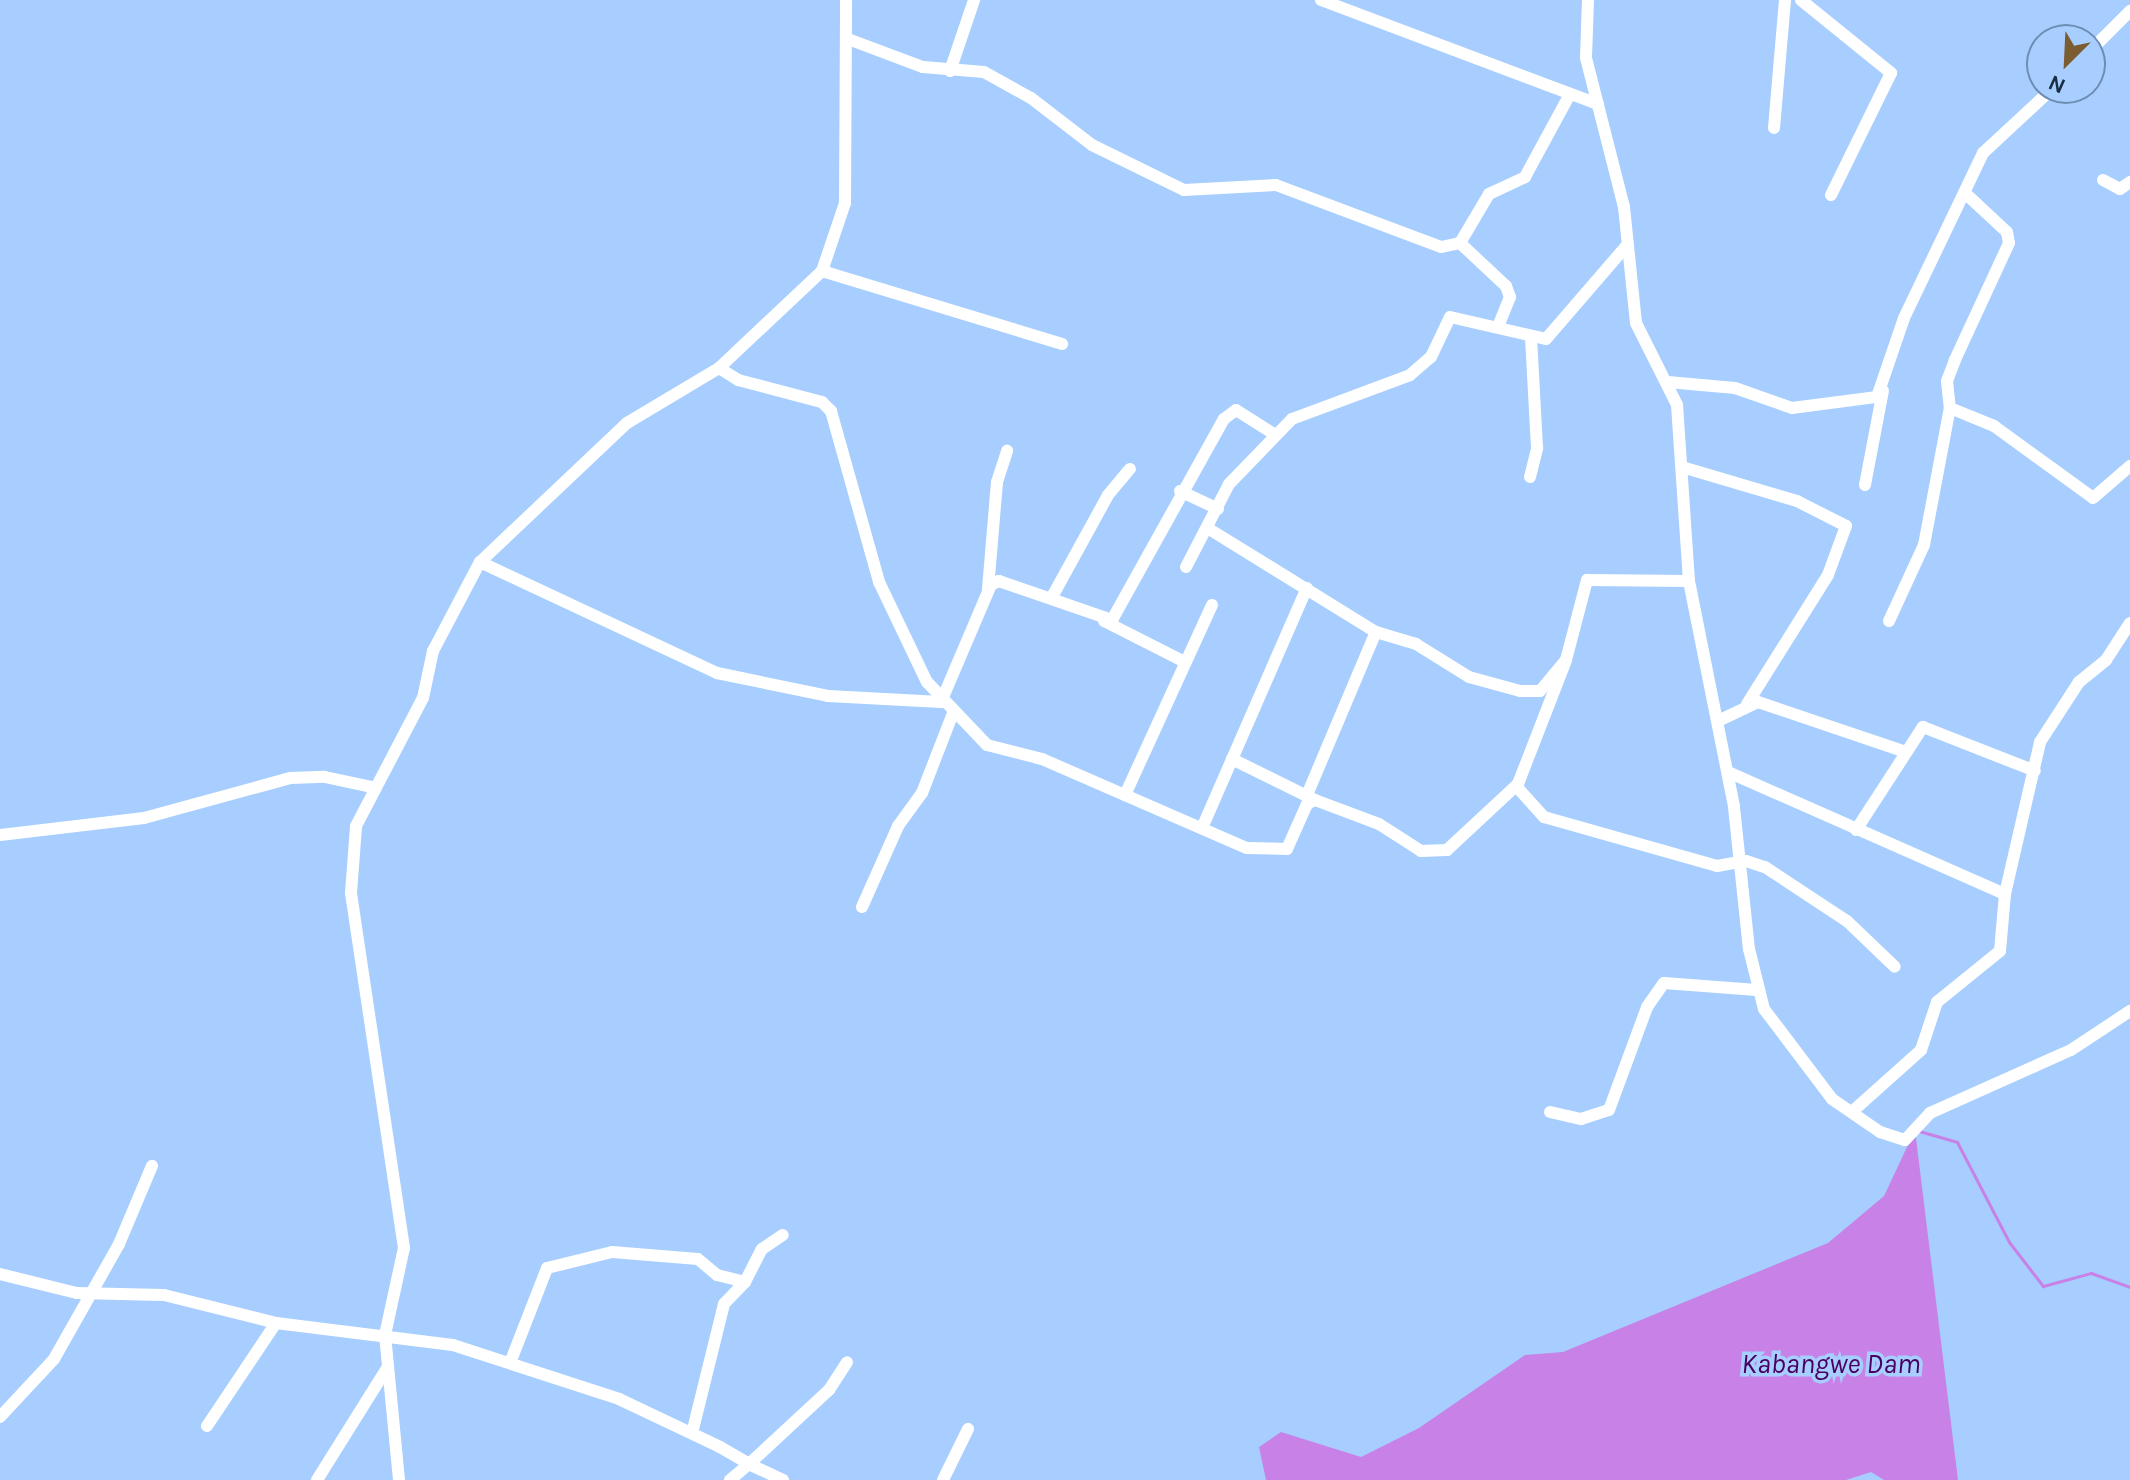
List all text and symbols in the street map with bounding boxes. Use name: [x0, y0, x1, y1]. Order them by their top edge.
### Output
north arrow: [2026, 24, 2106, 104]
text: N: [2045, 69, 2070, 99]
water label: Kabangwe Dam: [1741, 1347, 1921, 1381]

